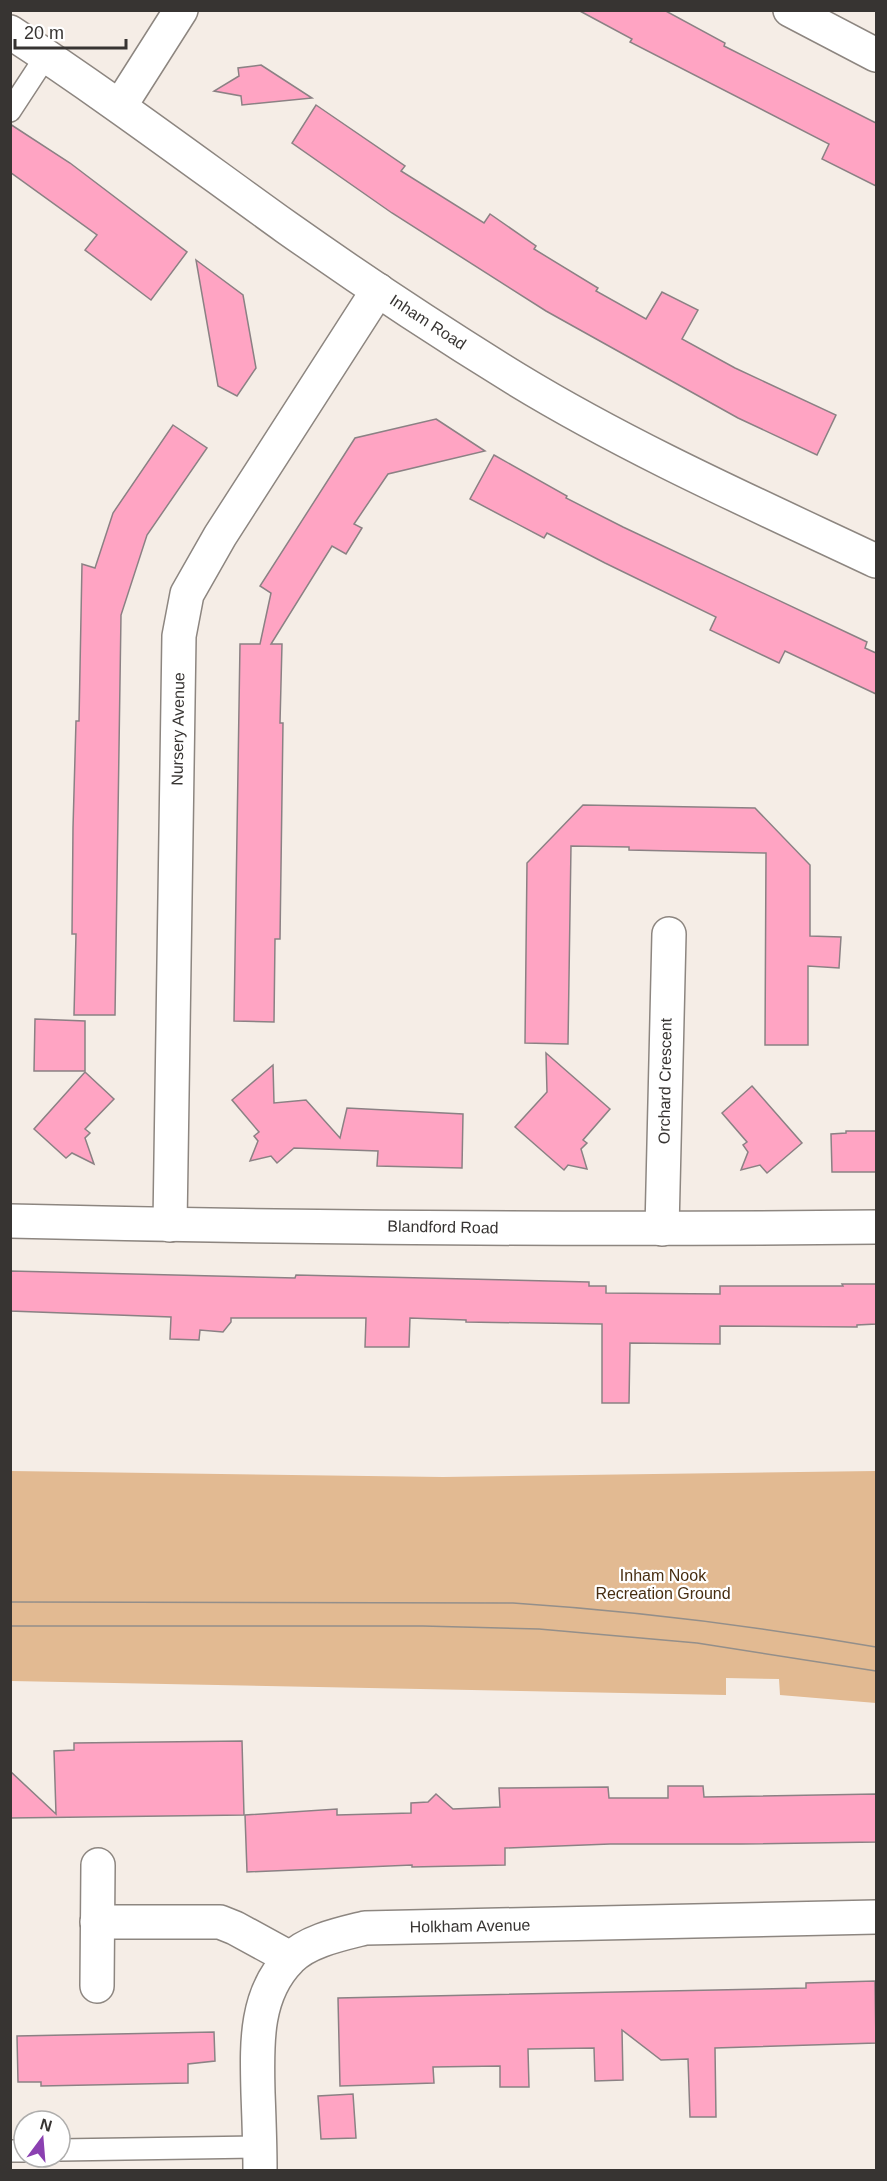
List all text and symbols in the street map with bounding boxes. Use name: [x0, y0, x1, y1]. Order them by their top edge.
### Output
scale bar: [15, 12, 126, 50]
text: 20 m: [24, 23, 64, 43]
street label: Inham Road: [387, 291, 469, 353]
street label: Nursery Avenue: [169, 672, 187, 786]
street label: Orchard Crescent: [655, 1017, 675, 1144]
street label: Blandford Road: [387, 1218, 499, 1236]
park label: Inham Nook Recreation Ground: [595, 1567, 731, 1602]
street label: Holkham Avenue: [410, 1916, 531, 1936]
north arrow: [12, 2109, 72, 2169]
text: N: [38, 2115, 54, 2135]

